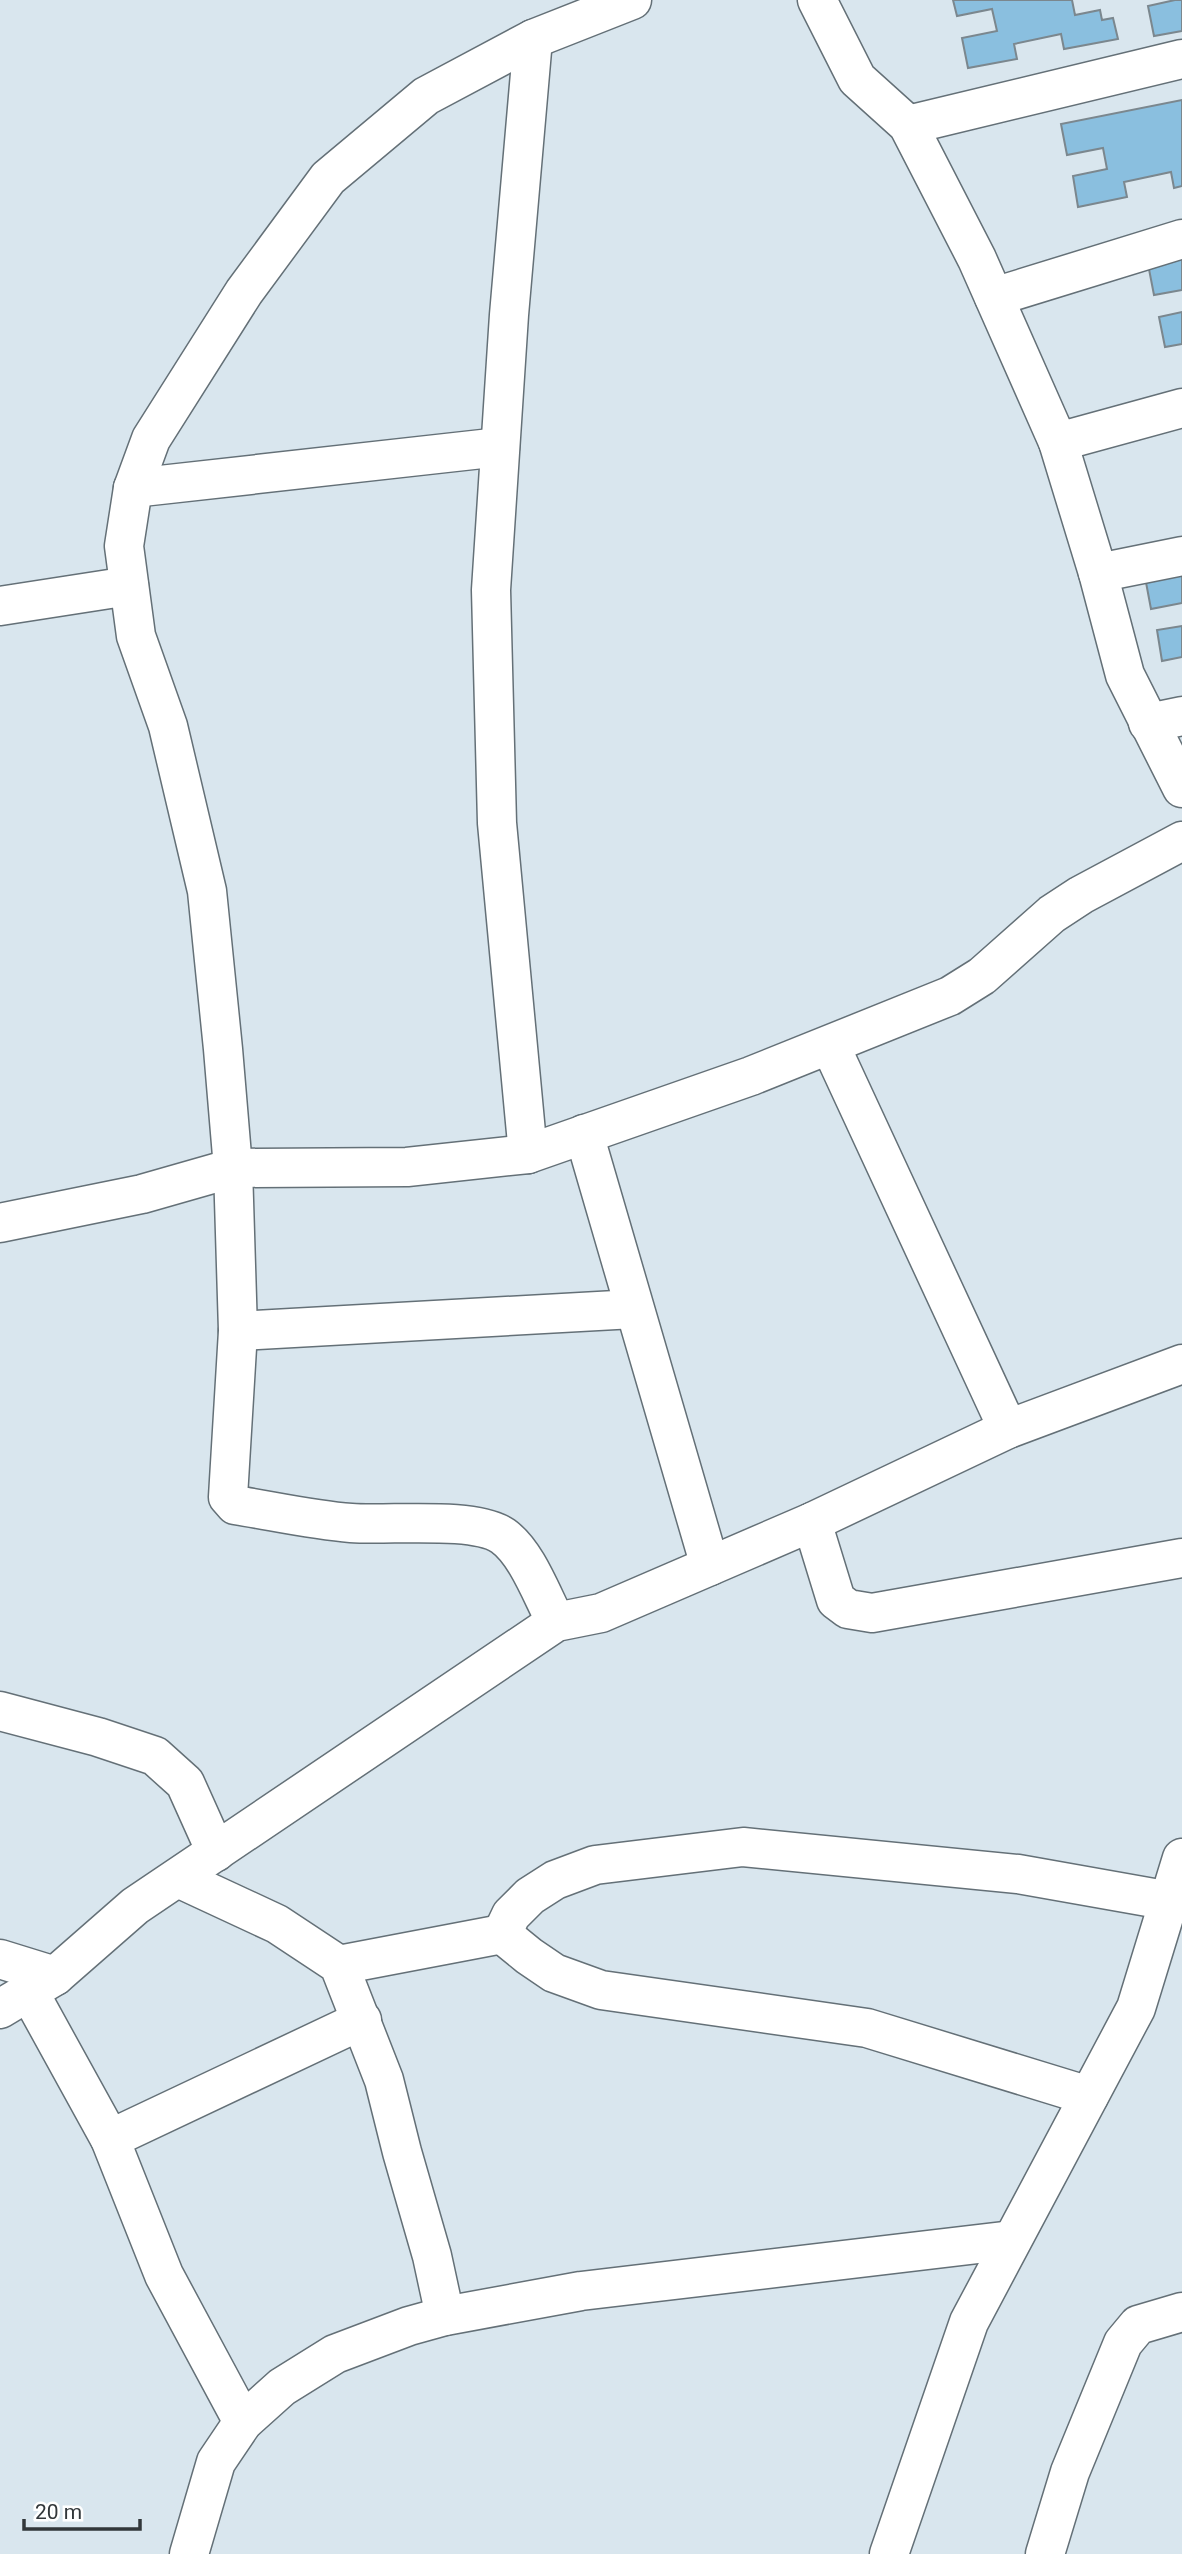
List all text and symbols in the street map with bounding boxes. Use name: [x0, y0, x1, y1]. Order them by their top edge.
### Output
scale bar: [24, 2488, 140, 2532]
text: 20 m: [35, 2500, 82, 2524]

